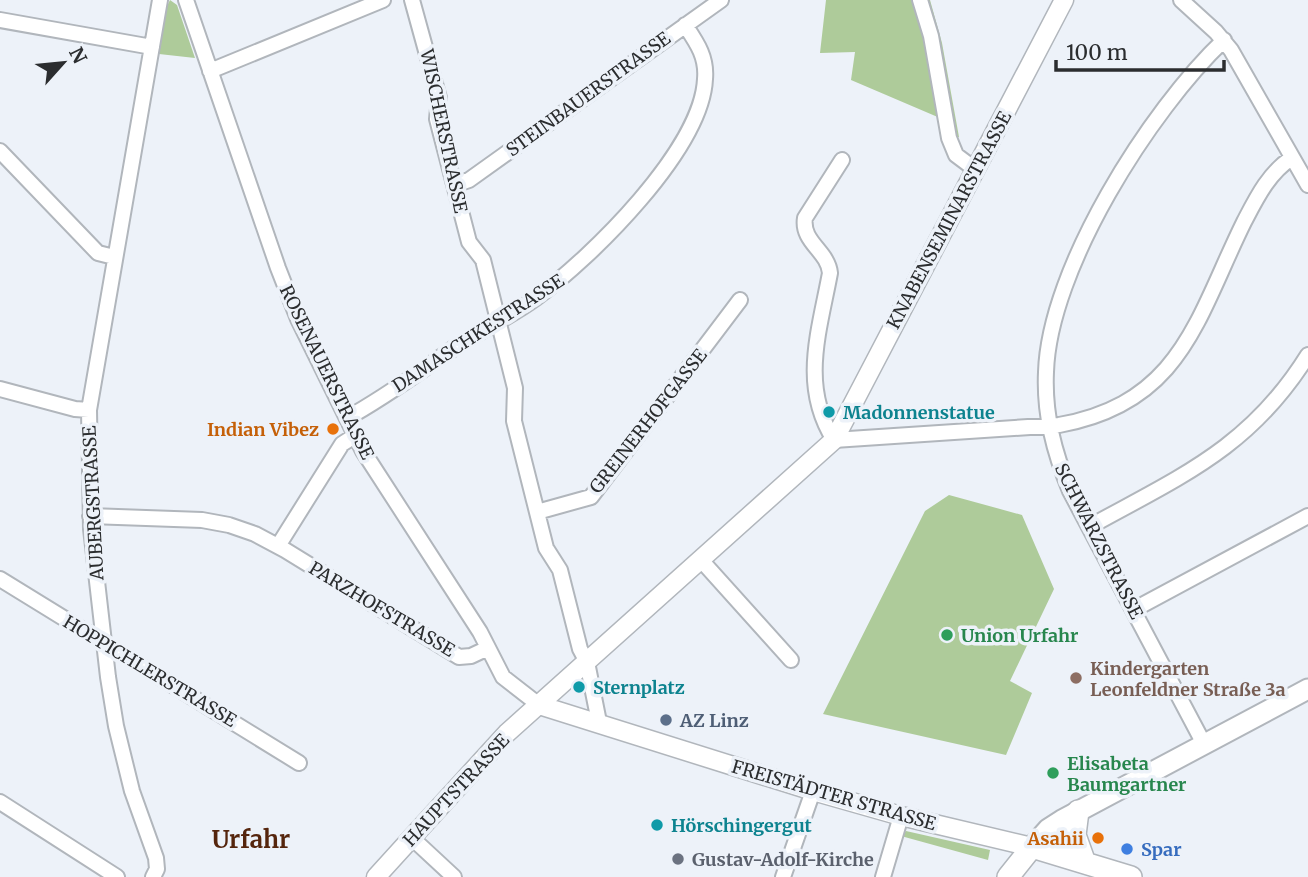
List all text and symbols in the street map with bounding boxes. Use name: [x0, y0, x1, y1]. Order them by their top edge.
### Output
street label: STEINBAUERSTRASSE: [501, 26, 675, 161]
north arrow: [28, 28, 98, 98]
scale bar: [1056, 28, 1224, 72]
text: 100 m: [1066, 39, 1128, 66]
text: N: [64, 43, 92, 67]
street label: WISCHERSTRASSE: [415, 46, 473, 215]
street label: KNABENSEMINARSTRASSE: [882, 107, 1017, 333]
street label: DAMASCHKESTRASSE: [388, 269, 569, 397]
street label: ROSENAUERSTRASSE: [275, 281, 379, 463]
street label: GREINERHOFGASSE: [584, 344, 712, 498]
place label: Madonnenstatue: [843, 401, 995, 424]
marker: Madonnenstatue: [821, 404, 837, 420]
place label: Indian Vibez: [207, 418, 319, 441]
marker: Indian Vibez: [325, 421, 341, 437]
street label: AUBERGSTRASSE: [77, 425, 109, 582]
street label: SCHWARZSTRASSE: [1050, 459, 1148, 623]
street label: PARZHOFSTRASSE: [305, 556, 460, 662]
street label: HOPPICHLERSTRASSE: [59, 610, 241, 732]
place label: Union Urfahr: [961, 624, 1078, 647]
marker: Union Urfahr: [939, 627, 955, 643]
place label: Kindergarten Leonfeldner Straße 3a: [1090, 657, 1286, 701]
marker: Kindergarten Leonfeldner Straße 3a: [1068, 670, 1084, 686]
place label: Sternplatz: [593, 676, 685, 699]
marker: Sternplatz: [571, 679, 587, 695]
place label: AZ Linz: [679, 709, 749, 732]
marker: AZ Linz: [658, 712, 674, 728]
street label: HAUPTSTRASSE: [398, 729, 514, 851]
place label: Elisabeta Baumgartner: [1067, 752, 1186, 796]
street label: FREISTÄDTER STRASSE: [729, 755, 939, 835]
marker: Elisabeta Baumgartner: [1045, 765, 1061, 781]
place label: Hörschingergut: [671, 814, 812, 837]
marker: Hörschingergut: [649, 817, 665, 833]
district label: Urfahr: [212, 824, 290, 855]
place label: Asahii: [1027, 827, 1084, 850]
marker: Asahii: [1090, 830, 1106, 846]
place label: Spar: [1141, 838, 1182, 861]
marker: Spar: [1119, 841, 1135, 857]
place label: Gustav-Adolf-Kirche: [692, 848, 874, 871]
marker: Gustav-Adolf-Kirche: [670, 851, 686, 867]

